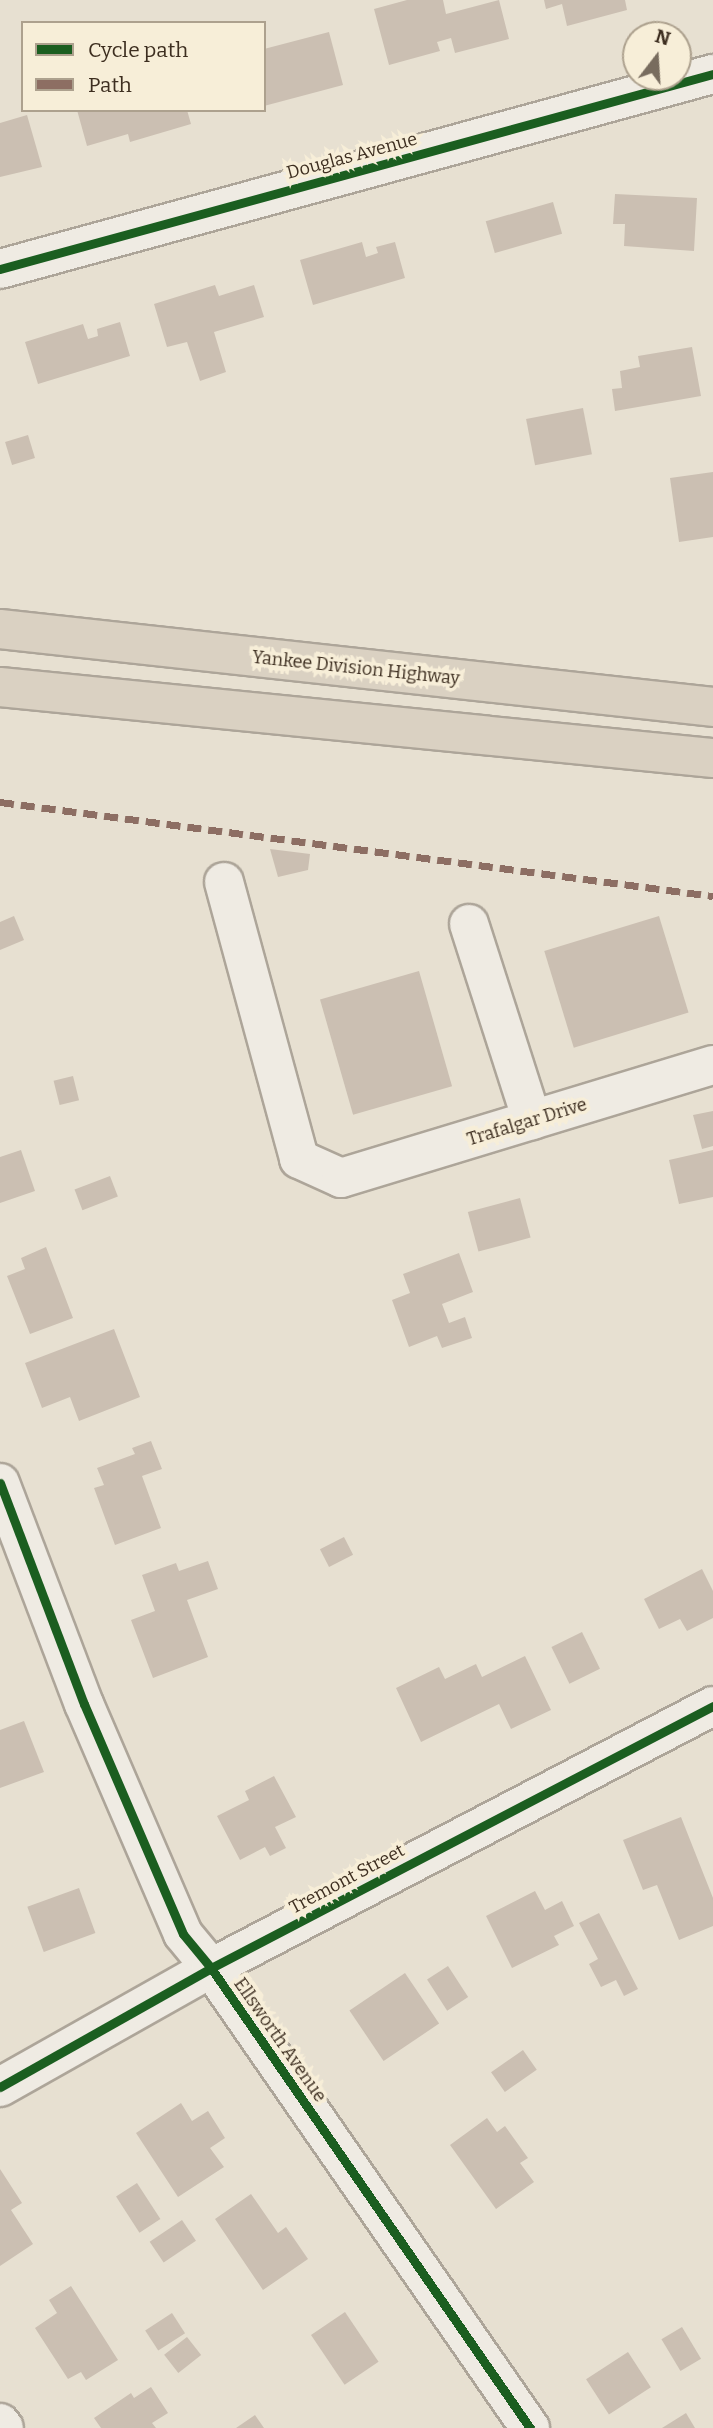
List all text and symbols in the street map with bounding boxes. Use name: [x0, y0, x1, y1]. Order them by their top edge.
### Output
legend: [21, 21, 266, 112]
north arrow: [622, 21, 692, 91]
text: N: [652, 24, 673, 50]
text: Cycle path: [88, 37, 188, 63]
text: Path: [88, 72, 132, 98]
street label: Douglas Avenue: [284, 128, 420, 184]
street label: Yankee Division Highway: [251, 646, 461, 690]
street label: Trafalgar Drive: [464, 1094, 590, 1150]
street label: Tremont Street: [286, 1840, 408, 1918]
street label: Ellsworth Avenue: [229, 1974, 331, 2106]

